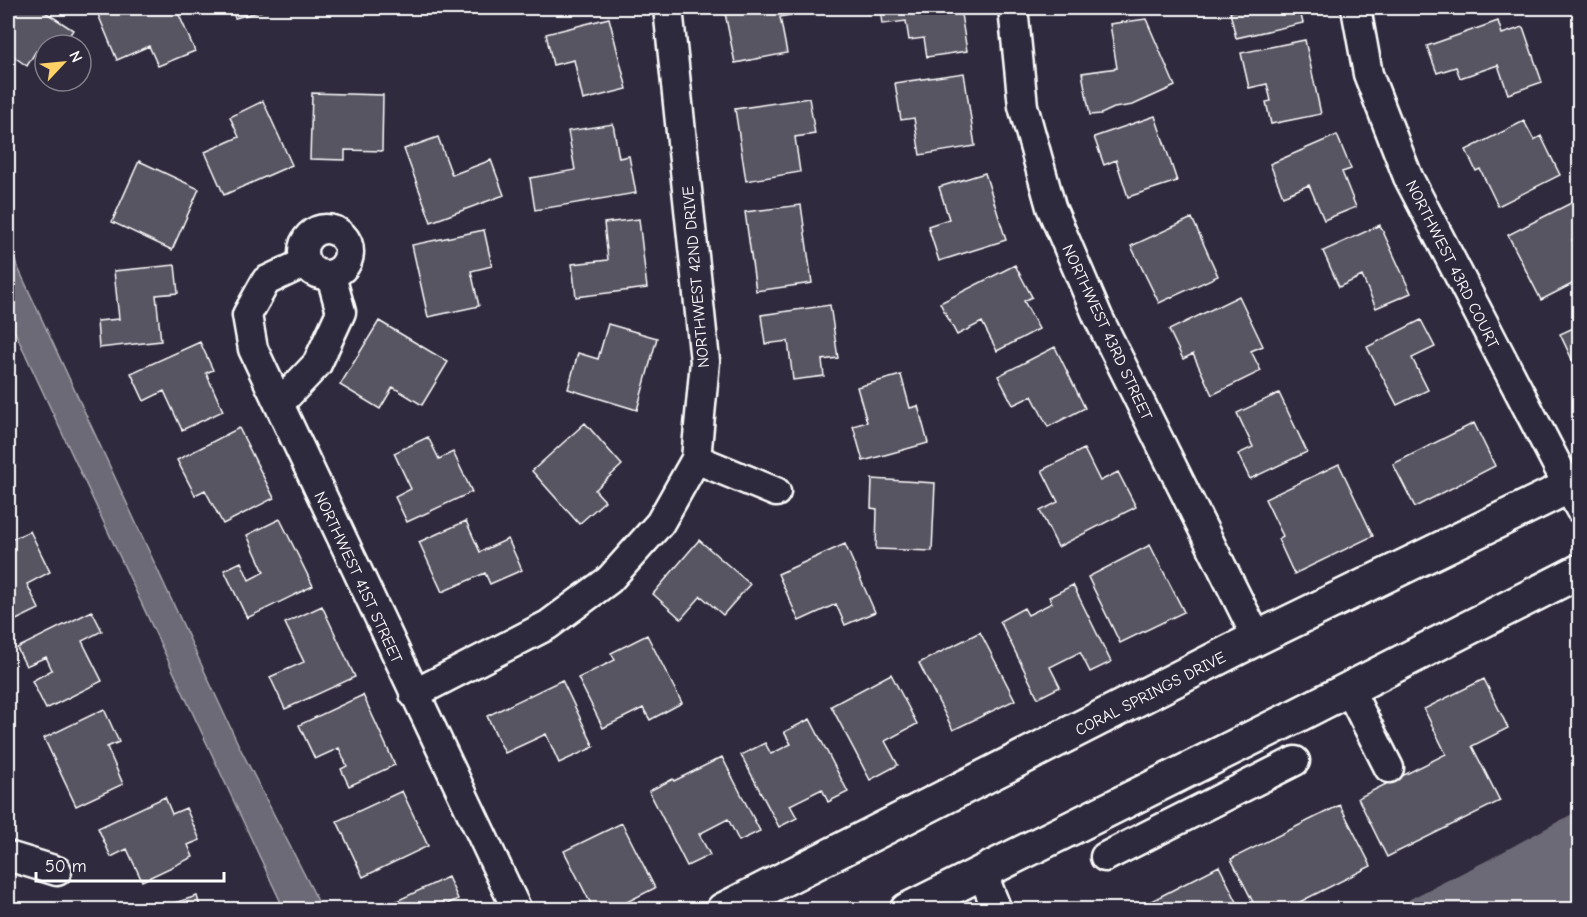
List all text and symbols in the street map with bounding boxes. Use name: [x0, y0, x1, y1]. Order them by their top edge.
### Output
north arrow: [33, 33, 93, 93]
text: N: [65, 48, 86, 65]
street label: NORTHWEST 43RD COURT: [1402, 177, 1503, 352]
street label: NORTHWEST 42ND DRIVE: [679, 185, 713, 369]
street label: NORTHWEST 43RD STREET: [1058, 242, 1156, 424]
street label: NORTHWEST 41ST STREET: [310, 489, 406, 667]
street label: CORAL SPRINGS DRIVE: [1072, 648, 1229, 740]
scale bar: [36, 845, 224, 883]
text: 50 m: [45, 856, 87, 877]

